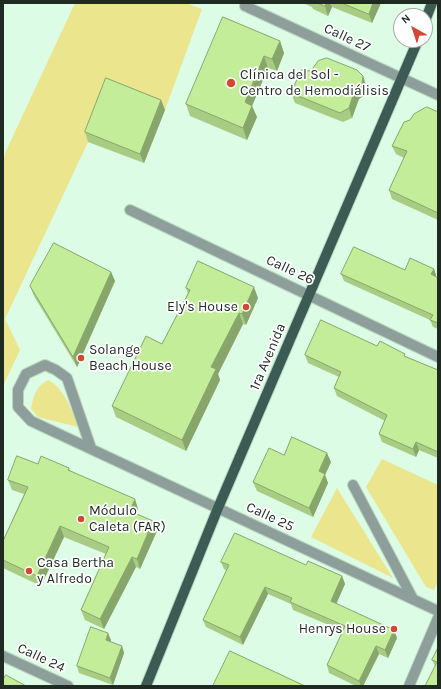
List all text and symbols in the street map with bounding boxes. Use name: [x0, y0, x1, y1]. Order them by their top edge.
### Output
north arrow: [393, 8, 433, 48]
text: N: [399, 12, 413, 27]
street label: Calle 27: [321, 20, 373, 56]
place label: Clínica del Sol - Centro de Hemodiálisis: [240, 67, 389, 100]
marker: Clínica del Sol - Centro de Hemodiálisis: [225, 77, 237, 89]
street label: Calle 26: [263, 252, 317, 288]
place label: Ely's House: [167, 299, 238, 315]
marker: Ely's House: [241, 302, 251, 312]
street label: 1ra Avenida: [246, 321, 290, 393]
place label: Solange Beach House: [89, 342, 172, 374]
marker: Solange Beach House: [76, 353, 86, 363]
street label: Calle 25: [243, 499, 297, 535]
place label: Módulo Caleta (FAR): [89, 503, 166, 536]
marker: Módulo Caleta (FAR): [76, 514, 86, 524]
place label: Casa Bertha y Alfredo: [37, 555, 114, 588]
marker: Casa Bertha y Alfredo: [24, 566, 34, 576]
place label: Henrys House: [299, 621, 386, 637]
marker: Henrys House: [389, 624, 399, 634]
street label: Calle 24: [15, 640, 67, 676]

